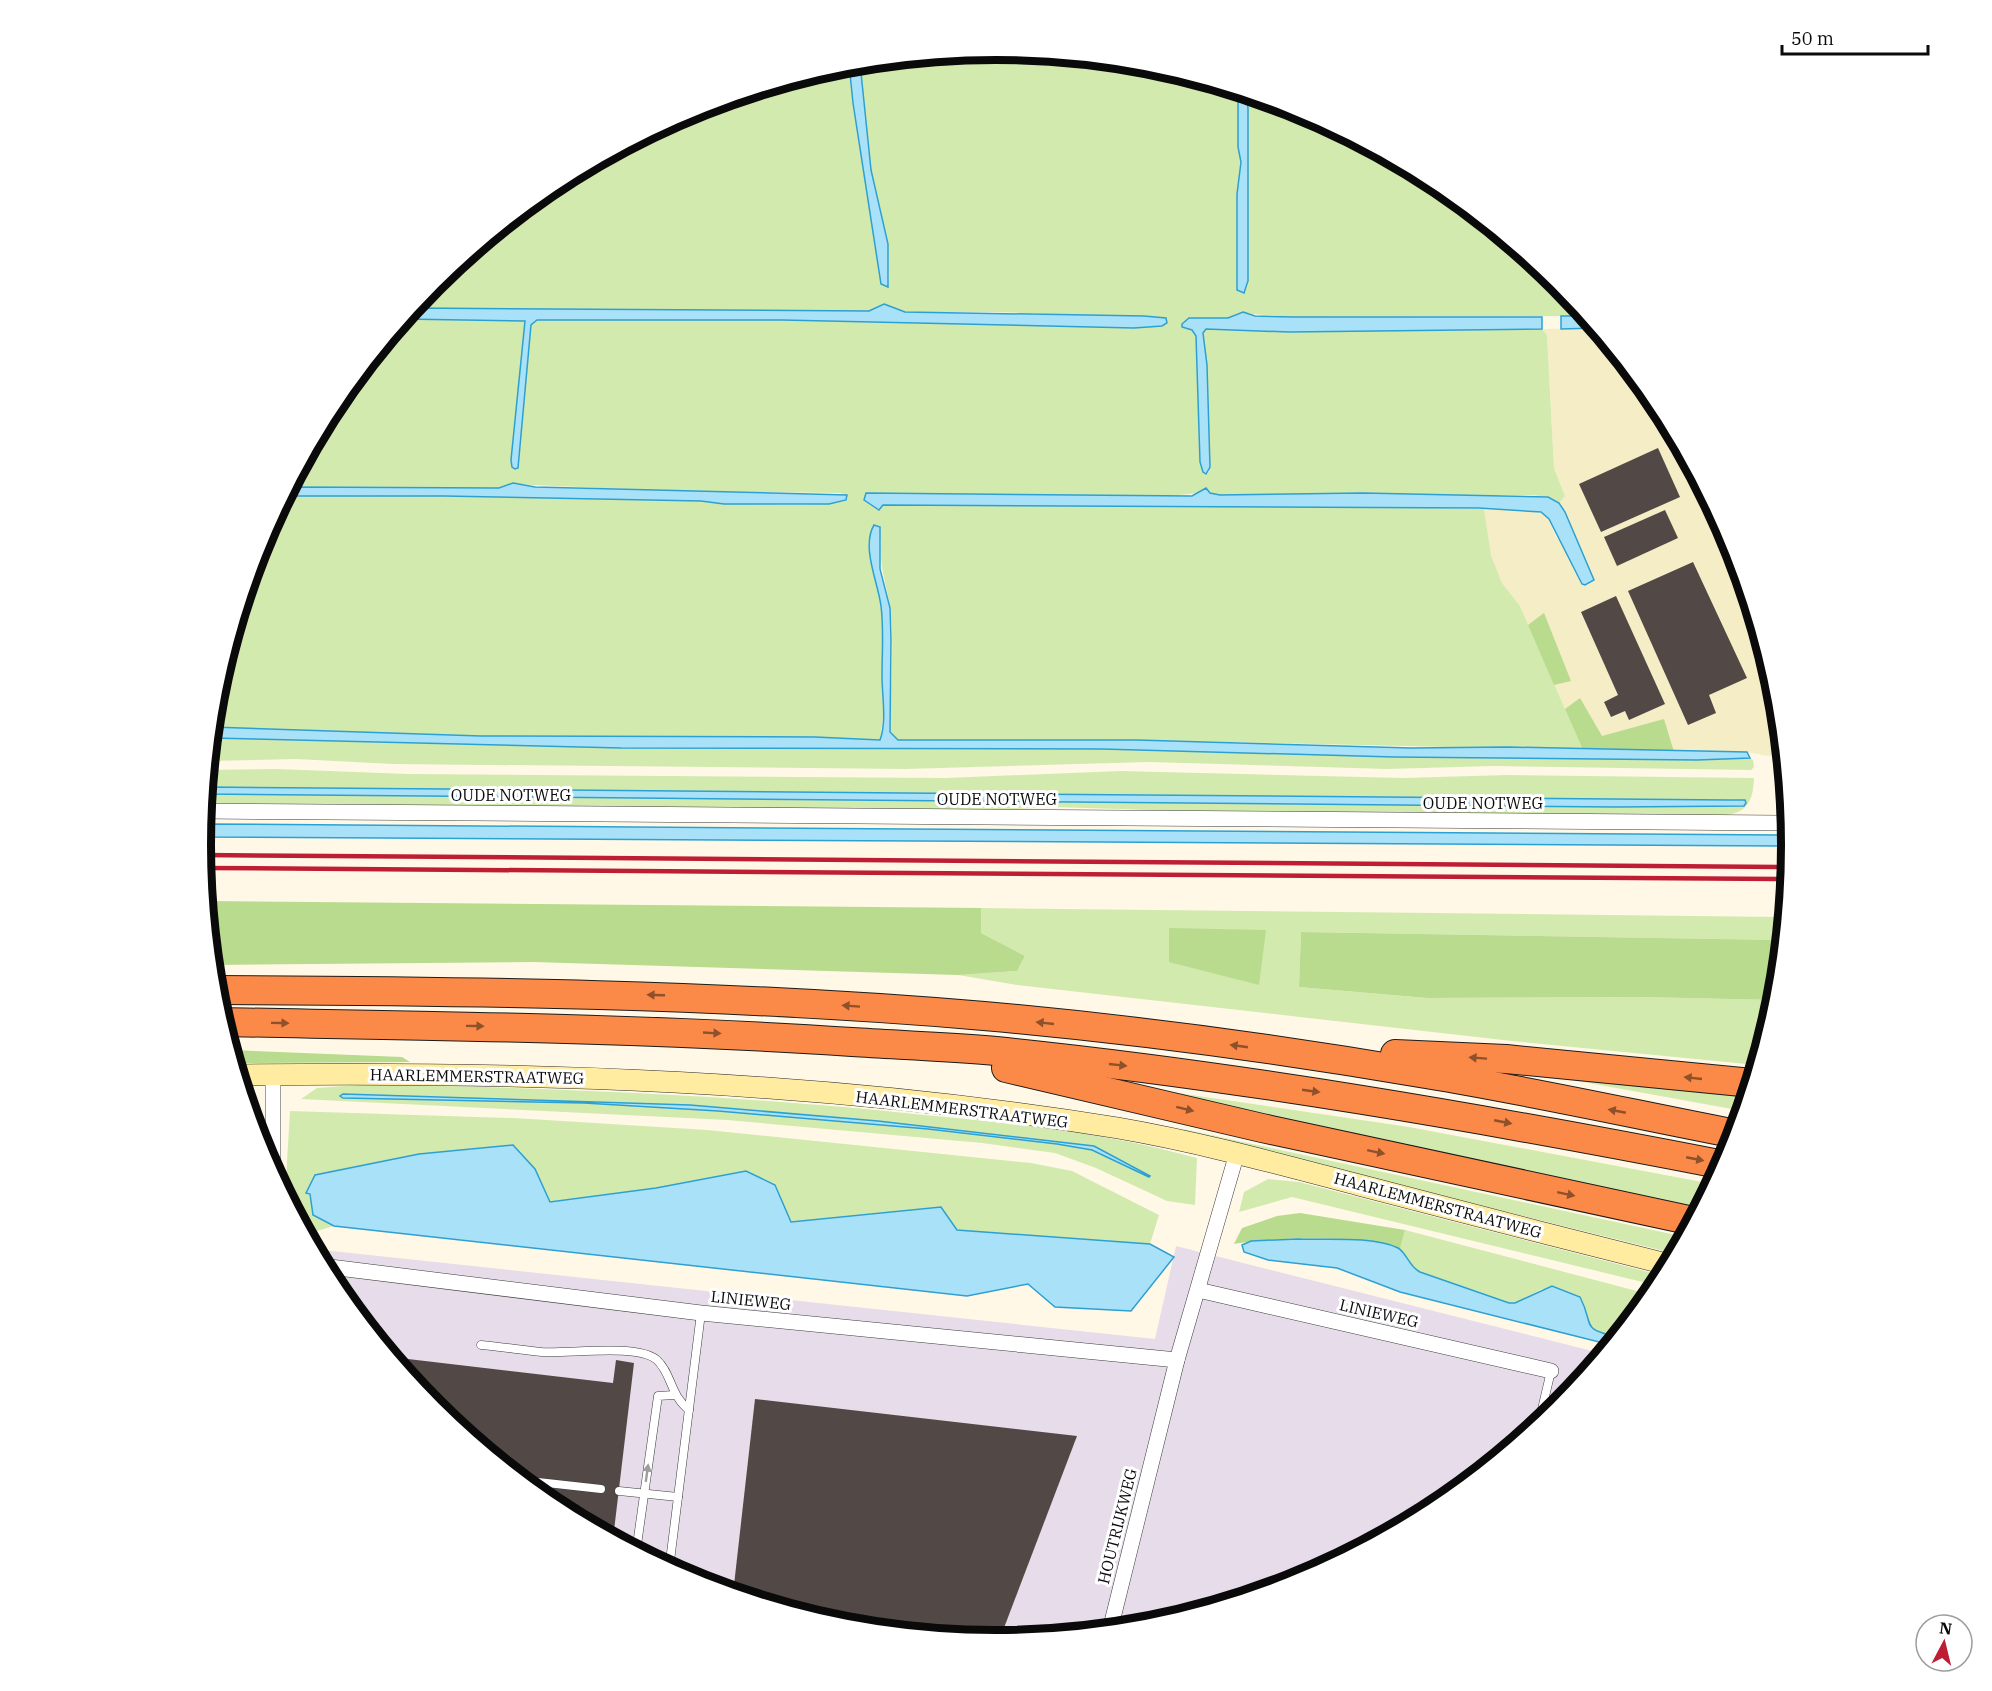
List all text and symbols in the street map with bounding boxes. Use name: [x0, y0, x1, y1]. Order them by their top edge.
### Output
scale bar: [1782, 18, 1928, 56]
text: 50 m: [1791, 27, 1834, 50]
street label: OUDE NOTWEG: [451, 785, 571, 805]
street label: OUDE NOTWEG: [937, 789, 1057, 809]
street label: OUDE NOTWEG: [1423, 793, 1543, 813]
one-way arrow: [646, 991, 665, 1000]
one-way arrow: [841, 1002, 860, 1011]
one-way arrow: [271, 1018, 290, 1028]
one-way arrow: [1035, 1018, 1054, 1028]
one-way arrow: [466, 1022, 485, 1031]
one-way arrow: [703, 1028, 722, 1038]
one-way arrow: [1229, 1041, 1248, 1050]
one-way arrow: [1469, 1053, 1488, 1062]
one-way arrow: [1108, 1060, 1127, 1070]
street label: HAARLEMMERSTRAATWEG: [370, 1064, 584, 1088]
one-way arrow: [1684, 1073, 1703, 1083]
street label: HAARLEMMERSTRAATWEG: [855, 1086, 1069, 1132]
one-way arrow: [1302, 1087, 1321, 1096]
one-way arrow: [1176, 1105, 1195, 1115]
one-way arrow: [1607, 1106, 1626, 1115]
one-way arrow: [1494, 1118, 1513, 1127]
one-way arrow: [1366, 1148, 1385, 1158]
one-way arrow: [1686, 1155, 1705, 1164]
street label: HAARLEMMERSTRAATWEG: [1332, 1168, 1544, 1242]
one-way arrow: [1557, 1189, 1575, 1199]
street label: LINIEWEG: [710, 1286, 792, 1314]
street label: LINIEWEG: [1338, 1294, 1420, 1332]
one-way arrow: [642, 1463, 651, 1482]
street label: HOUTRIJKWEG: [1093, 1466, 1141, 1586]
north arrow: [1914, 1613, 1974, 1673]
text: N: [1938, 1617, 1953, 1639]

